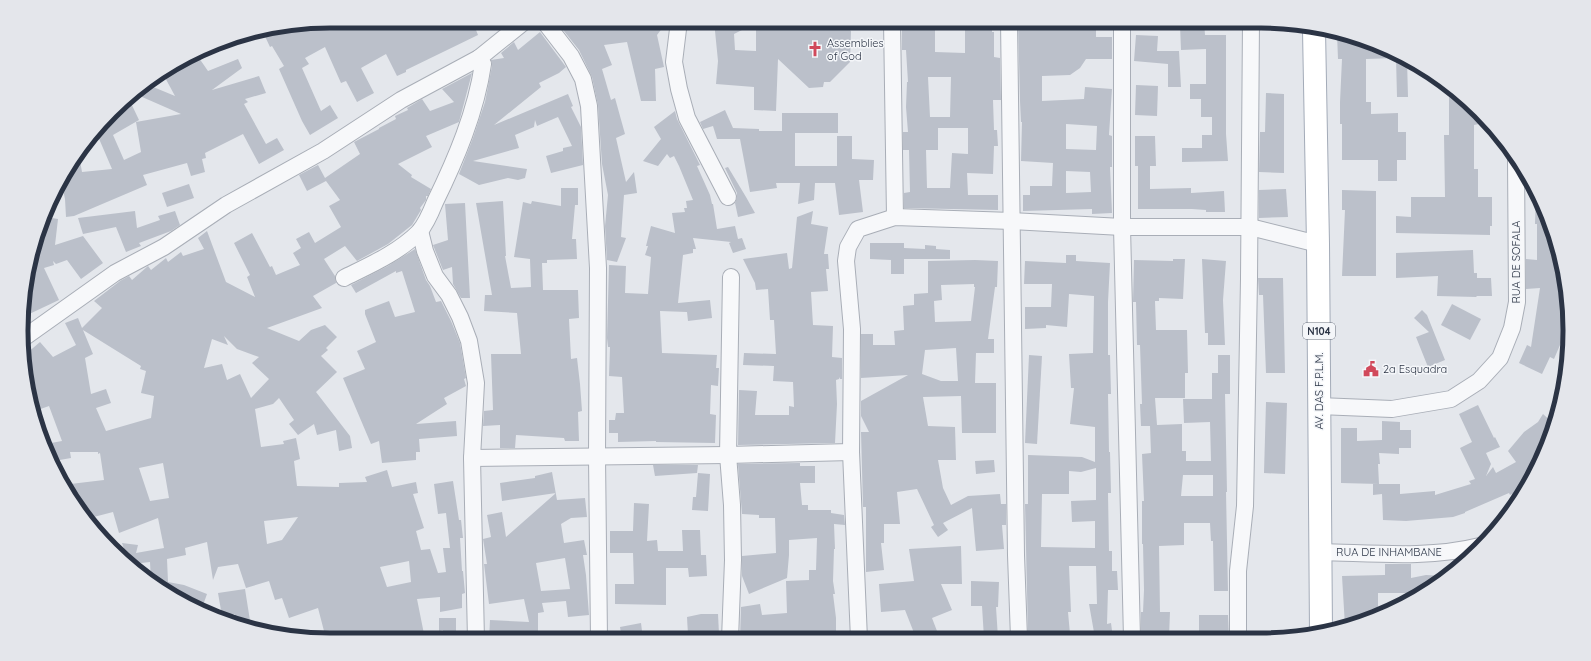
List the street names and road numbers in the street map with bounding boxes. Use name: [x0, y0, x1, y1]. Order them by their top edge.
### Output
street label: RUA DE SOFALA: [1509, 221, 1523, 303]
road number: N104: [1303, 323, 1335, 339]
street label: AV. DAS F.P.L.M.: [1312, 352, 1326, 430]
street label: RUA DE INHAMBANE: [1336, 545, 1442, 559]

